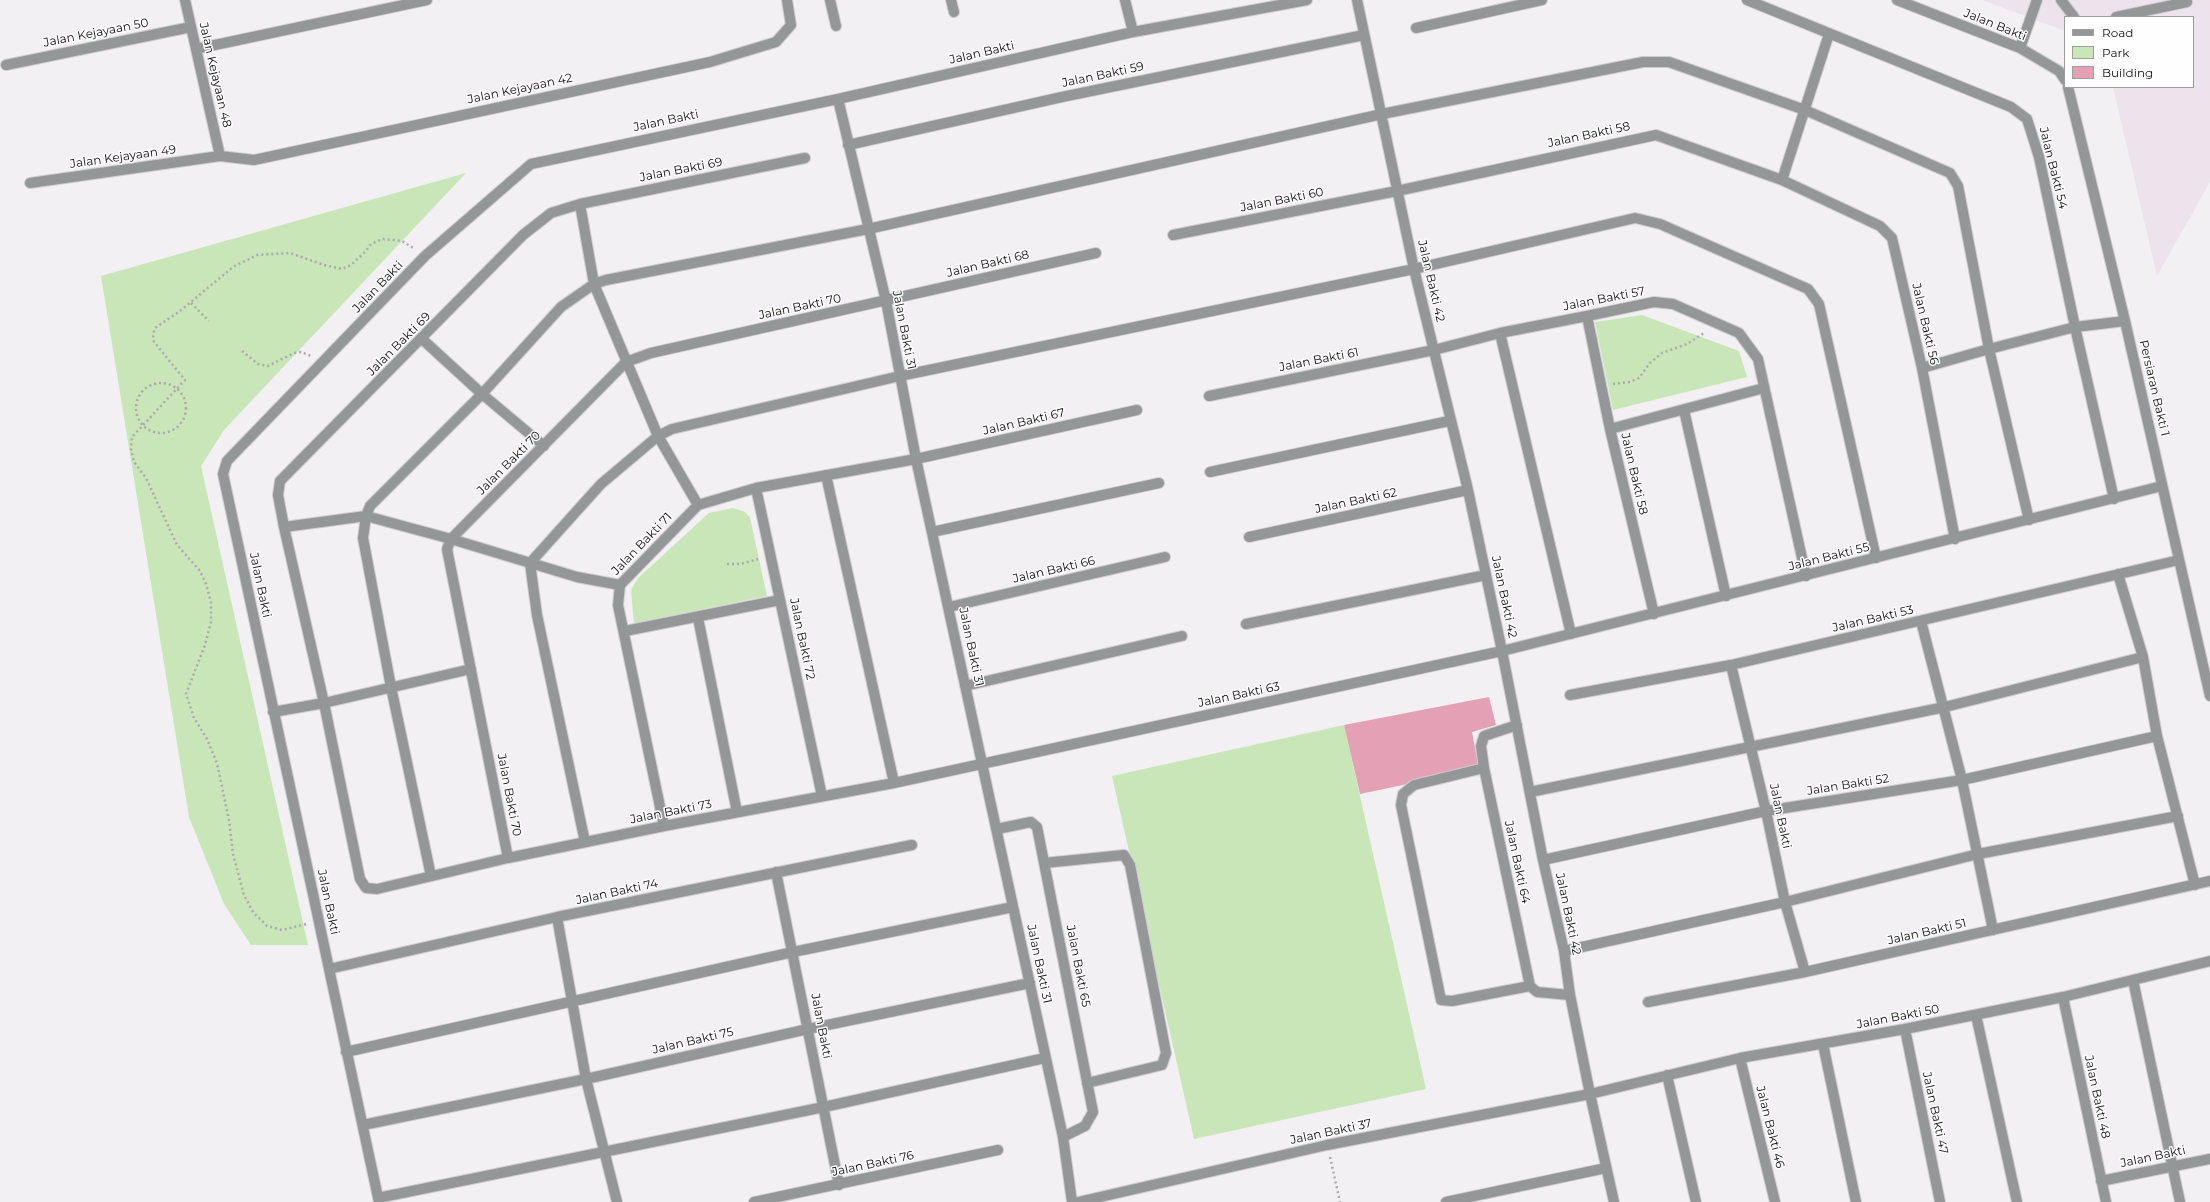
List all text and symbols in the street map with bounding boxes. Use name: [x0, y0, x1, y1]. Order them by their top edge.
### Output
street label: Jalan Bakti: [1962, 6, 2028, 44]
street label: Jalan Kejayaan 50: [42, 16, 150, 50]
legend: [2064, 16, 2194, 88]
street label: Jalan Kejayaan 48: [196, 21, 234, 129]
text: Road: [2102, 25, 2133, 40]
street label: Jalan Bakti: [948, 39, 1016, 67]
text: Park: [2102, 45, 2129, 60]
street label: Jalan Bakti 59: [1061, 59, 1145, 91]
text: Building: [2102, 65, 2153, 80]
street label: Jalan Kejayaan 42: [466, 71, 574, 107]
street label: Jalan Bakti: [632, 107, 700, 135]
street label: Jalan Bakti 58: [1547, 119, 1631, 151]
street label: Jalan Bakti 54: [2036, 126, 2070, 210]
street label: Jalan Kejayaan 49: [69, 142, 177, 172]
street label: Jalan Bakti 69: [638, 155, 724, 185]
street label: Jalan Bakti 60: [1239, 185, 1325, 215]
street label: Jalan Bakti 42: [1415, 238, 1447, 324]
street label: Jalan Bakti 68: [945, 248, 1031, 280]
street label: Jalan Bakti: [350, 258, 406, 316]
street label: Jalan Bakti 56: [1909, 282, 1941, 366]
street label: Jalan Bakti 57: [1562, 284, 1646, 314]
street label: Jalan Bakti 31: [889, 289, 919, 371]
street label: Jalan Bakti 70: [757, 291, 843, 323]
street label: Jalan Bakti 69: [364, 309, 434, 379]
street label: Persiaran Bakti 1: [2136, 339, 2172, 437]
street label: Jalan Bakti 61: [1278, 345, 1360, 375]
street label: Jalan Bakti 67: [982, 406, 1066, 438]
street label: Jalan Bakti 70: [474, 428, 544, 498]
street label: Jalan Bakti 58: [1618, 432, 1650, 516]
street label: Jalan Bakti 62: [1314, 485, 1398, 517]
street label: Jalan Bakti 71: [609, 510, 675, 578]
street label: Jalan Bakti 55: [1787, 540, 1871, 574]
street label: Jalan Bakti: [246, 551, 274, 619]
street label: Jalan Bakti 66: [1012, 554, 1096, 586]
street label: Jalan Bakti 42: [1488, 554, 1520, 640]
street label: Jalan Bakti 72: [786, 597, 818, 681]
street label: Jalan Bakti 53: [1831, 603, 1915, 635]
street label: Jalan Bakti 31: [956, 606, 986, 688]
street label: Jalan Bakti 63: [1197, 679, 1281, 711]
street label: Jalan Bakti 70: [494, 752, 524, 838]
street label: Jalan Bakti 52: [1806, 771, 1890, 799]
street label: Jalan Bakti: [1766, 782, 1794, 850]
street label: Jalan Bakti 73: [629, 797, 713, 827]
street label: Jalan Bakti 64: [1501, 819, 1533, 905]
street label: Jalan Bakti: [314, 868, 342, 936]
street label: Jalan Bakti 42: [1552, 871, 1584, 957]
street label: Jalan Bakti 74: [575, 876, 659, 908]
street label: Jalan Bakti 51: [1886, 916, 1968, 948]
street label: Jalan Bakti 31: [1024, 923, 1054, 1005]
street label: Jalan Bakti 65: [1063, 924, 1093, 1008]
street label: Jalan Bakti: [808, 992, 834, 1060]
street label: Jalan Bakti 50: [1855, 1002, 1941, 1032]
street label: Jalan Bakti 75: [651, 1025, 735, 1057]
street label: Jalan Bakti 48: [2081, 1054, 2113, 1140]
street label: Jalan Bakti 47: [1919, 1071, 1951, 1155]
street label: Jalan Bakti 46: [1753, 1084, 1787, 1170]
street label: Jalan Bakti 37: [1289, 1116, 1373, 1148]
street label: Jalan Bakti: [2119, 1143, 2187, 1171]
street label: Jalan Bakti 76: [831, 1148, 915, 1180]

